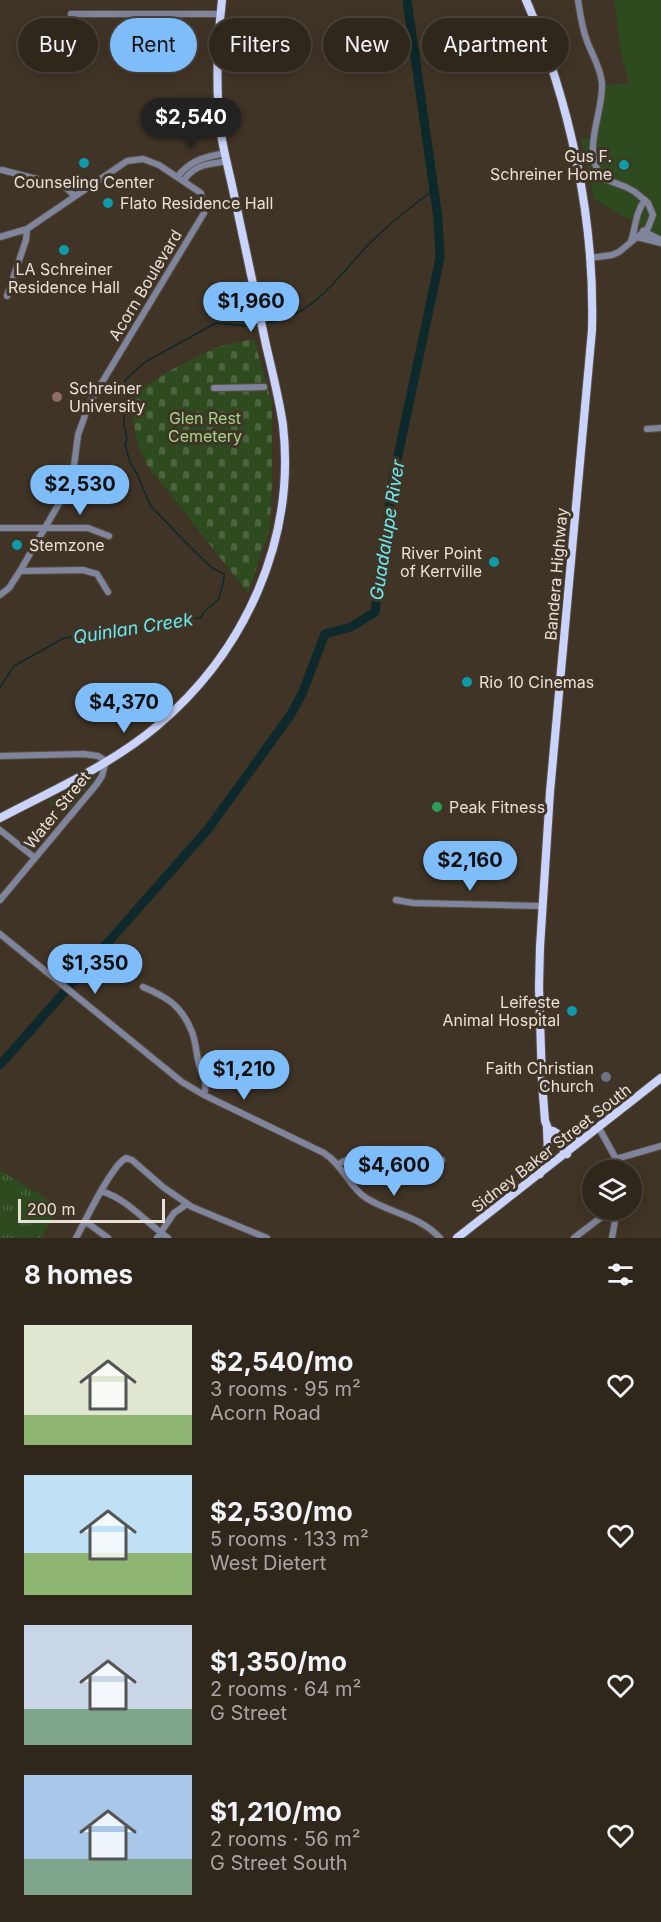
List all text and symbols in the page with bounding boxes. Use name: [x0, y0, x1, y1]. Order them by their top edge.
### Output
chip: Buy: [18, 18, 98, 72]
chip: Rent: [110, 18, 197, 72]
chip: Filters: [209, 18, 311, 72]
chip: New: [323, 18, 410, 72]
chip: Apartment: [422, 18, 569, 72]
pin: $2,540: [142, 98, 240, 149]
text: $2,540: [155, 105, 227, 129]
place label: Gus F. Schreiner Home: [490, 146, 612, 184]
marker: Counseling Center: [77, 156, 91, 170]
marker: Gus F. Schreiner Home: [617, 158, 631, 172]
place label: Counseling Center: [14, 172, 154, 192]
place label: Flato Residence Hall: [120, 193, 273, 213]
marker: Flato Residence Hall: [101, 196, 115, 210]
street label: Acorn Boulevard: [104, 226, 186, 344]
marker: LA Schreiner Residence Hall: [57, 243, 71, 257]
place label: LA Schreiner Residence Hall: [8, 259, 120, 297]
pin: $1,960: [202, 282, 300, 333]
text: $1,960: [217, 289, 285, 313]
place label: Schreiner University: [69, 378, 145, 416]
marker: Schreiner University: [50, 390, 64, 404]
park label: Glen Rest Cemetery: [168, 408, 242, 446]
water label: Guadalupe River: [366, 457, 409, 602]
pin: $2,530: [31, 465, 129, 516]
text: $2,530: [44, 472, 116, 496]
street label: Bandera Highway: [540, 507, 572, 641]
place label: Stemzone: [29, 535, 105, 555]
marker: Stemzone: [10, 538, 24, 552]
place label: River Point of Kerrville: [400, 543, 482, 581]
marker: River Point of Kerrville: [487, 555, 501, 569]
water label: Quinlan Creek: [72, 608, 195, 648]
place label: Rio 10 Cinemas: [479, 672, 594, 692]
marker: Rio 10 Cinemas: [460, 675, 474, 689]
pin: $4,370: [75, 683, 173, 734]
text: $4,370: [89, 690, 159, 714]
street label: Water Street: [20, 767, 94, 853]
place label: Peak Fitness: [449, 797, 545, 817]
marker: Peak Fitness: [430, 800, 444, 814]
pin: $2,160: [421, 841, 519, 892]
text: $2,160: [437, 848, 503, 872]
pin: $1,350: [46, 944, 144, 995]
text: $1,350: [61, 951, 129, 975]
place label: Leifeste Animal Hospital: [442, 992, 560, 1030]
marker: Leifeste Animal Hospital: [565, 1004, 579, 1018]
pin: $1,210: [195, 1050, 293, 1101]
text: $1,210: [212, 1057, 276, 1081]
place label: Faith Christian Church: [486, 1058, 594, 1096]
marker: Faith Christian Church: [599, 1070, 613, 1084]
street label: Sidney Baker Street South: [467, 1079, 635, 1217]
pin: $4,600: [345, 1146, 443, 1197]
text: $4,600: [358, 1153, 430, 1177]
map controls: [582, 1160, 642, 1220]
button: layers: [582, 1160, 642, 1220]
scale bar: [18, 1196, 165, 1224]
text: 200 m: [27, 1199, 75, 1219]
icon: filters: [604, 1258, 637, 1291]
text: 8 homes: [24, 1259, 133, 1290]
text: $2,540/mo: [210, 1346, 353, 1377]
icon: home: [72, 1349, 144, 1421]
icon: heart: [604, 1369, 637, 1402]
text: 3 rooms · 95 m²: [210, 1377, 361, 1401]
text: Acorn Road: [210, 1401, 321, 1425]
text: $2,530/mo: [210, 1496, 353, 1527]
icon: home: [72, 1499, 144, 1571]
icon: heart: [604, 1519, 637, 1552]
text: 5 rooms · 133 m²: [210, 1527, 369, 1551]
text: West Dietert: [210, 1551, 326, 1575]
text: $1,350/mo: [210, 1646, 347, 1677]
icon: home: [72, 1649, 144, 1721]
icon: heart: [604, 1669, 637, 1702]
text: 2 rooms · 64 m²: [210, 1677, 361, 1701]
text: G Street: [210, 1701, 287, 1725]
text: $1,210/mo: [210, 1796, 342, 1827]
icon: home: [72, 1799, 144, 1871]
icon: heart: [604, 1819, 637, 1852]
text: 2 rooms · 56 m²: [210, 1827, 361, 1851]
text: G Street South: [210, 1851, 348, 1875]

